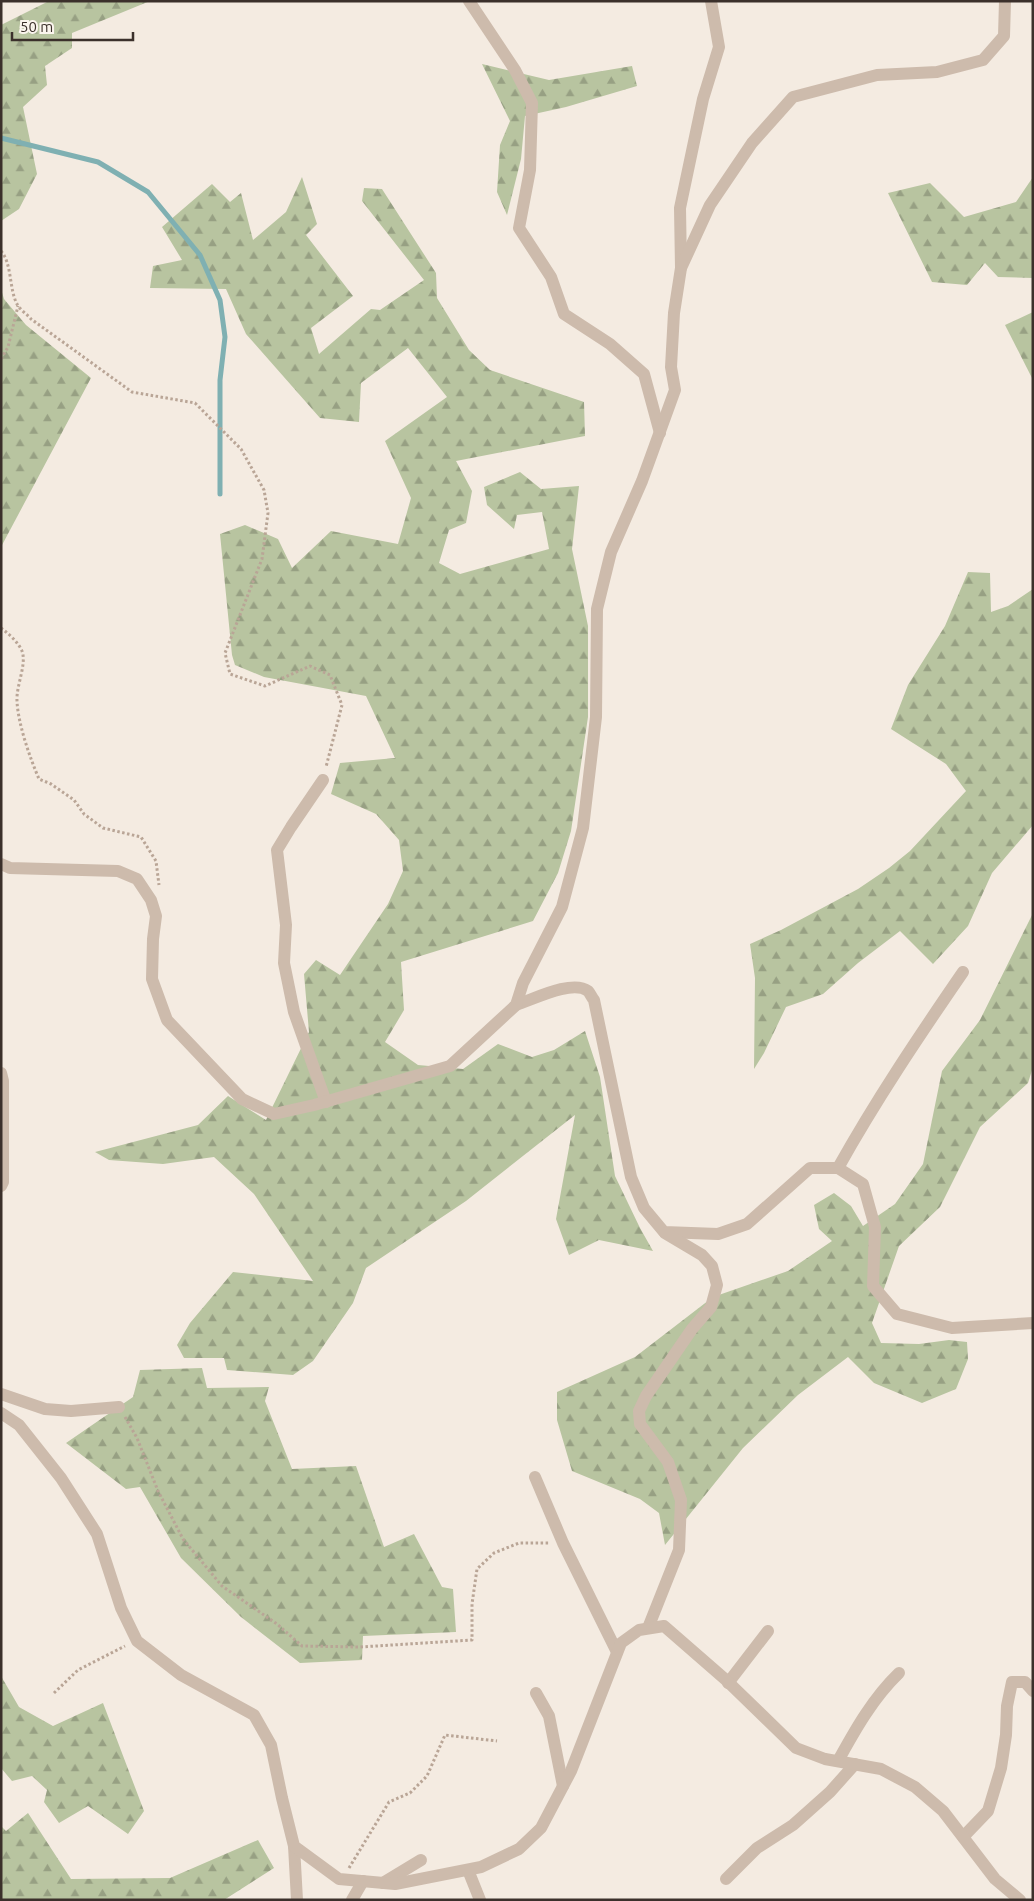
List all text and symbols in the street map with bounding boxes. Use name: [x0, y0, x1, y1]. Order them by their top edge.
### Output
scale bar: [12, 10, 134, 42]
text: 50 m: [20, 18, 53, 35]

